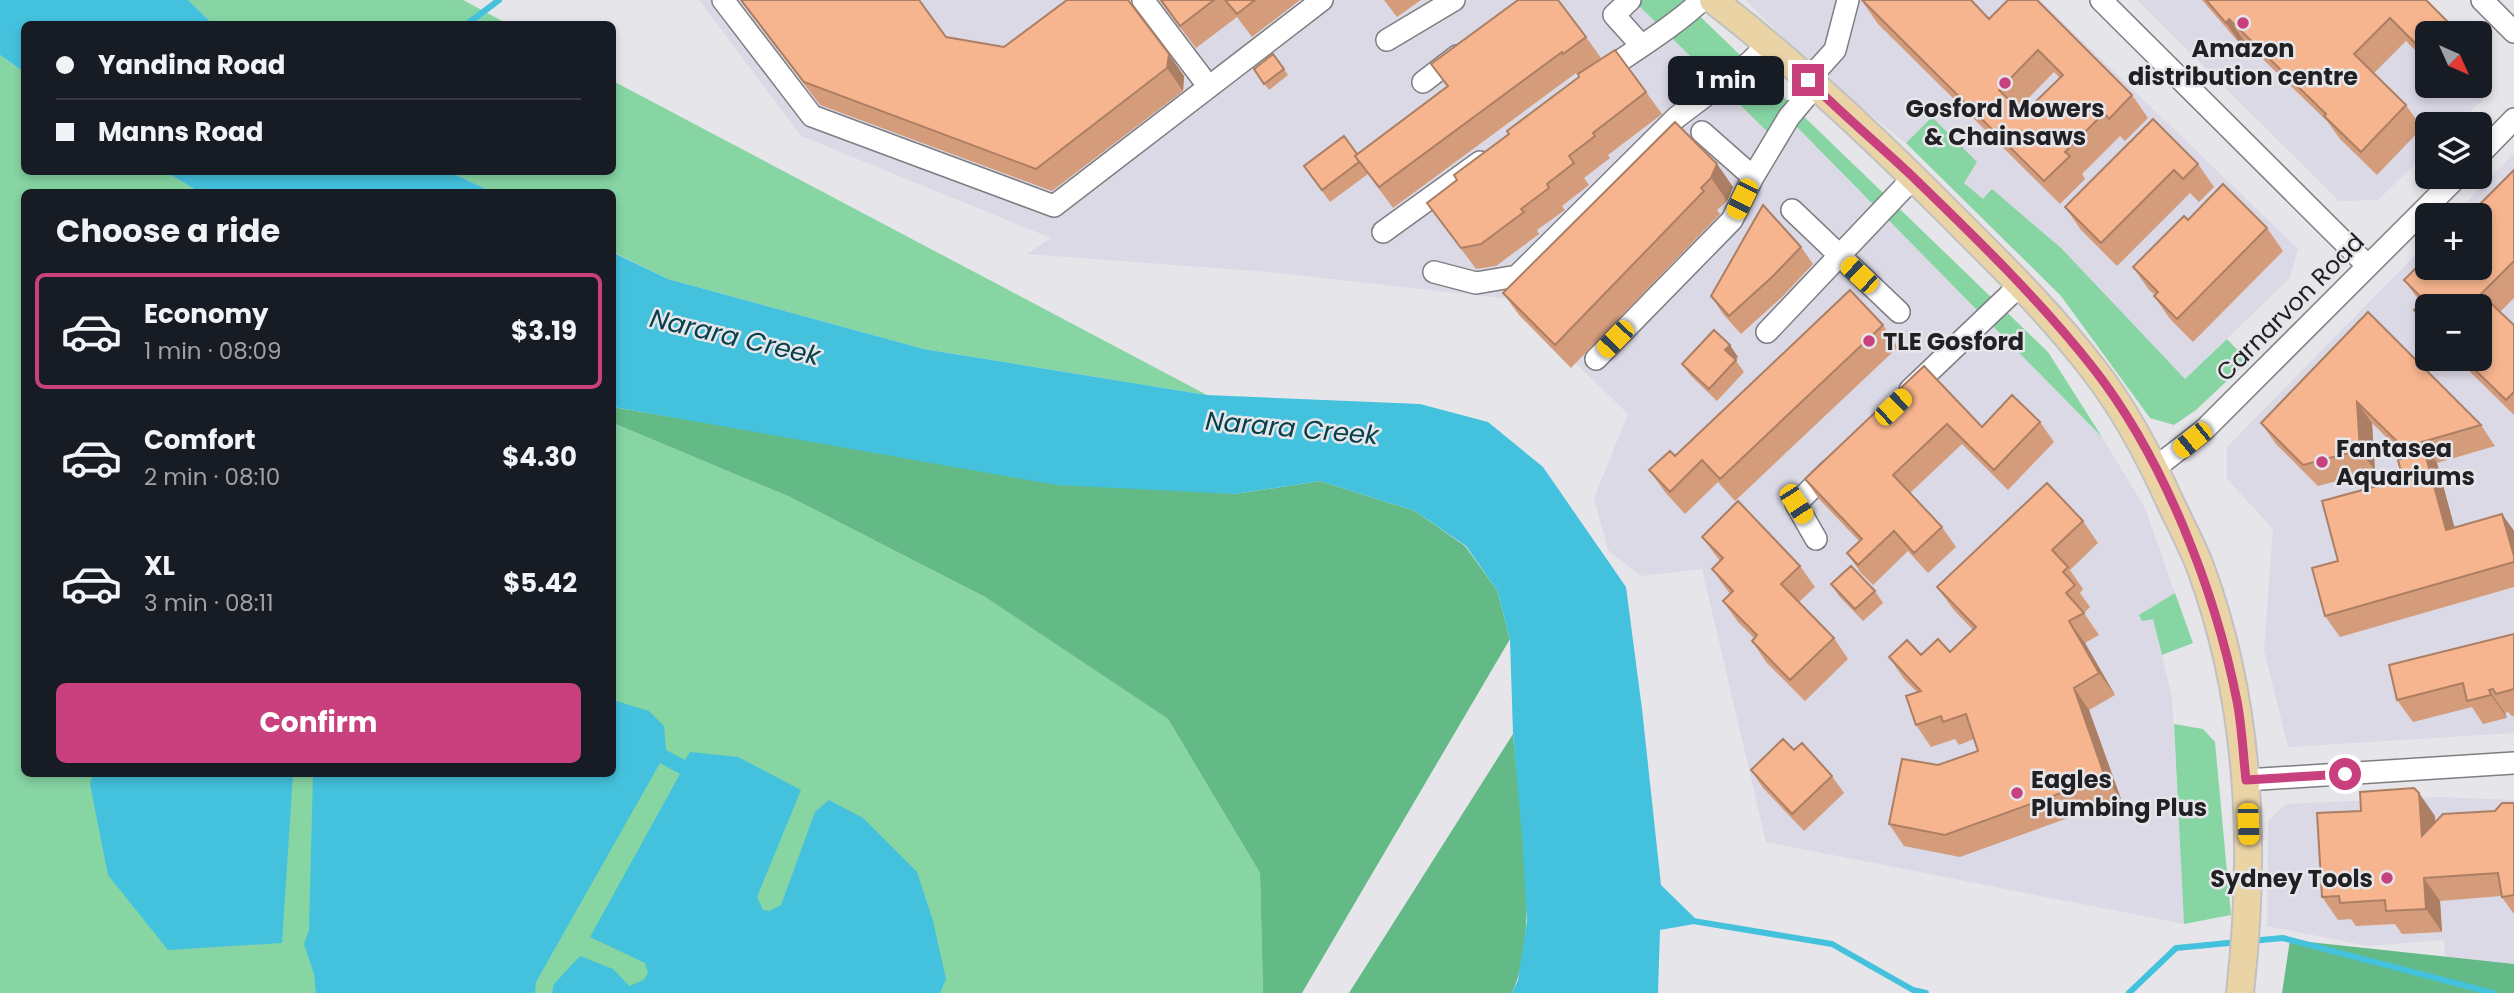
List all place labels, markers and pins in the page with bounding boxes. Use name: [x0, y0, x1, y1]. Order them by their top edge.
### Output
marker: Amazon distribution centre: [2235, 15, 2251, 31]
place label: Amazon distribution centre: [2128, 32, 2358, 93]
marker: Gosford Mowers & Chainsaws: [1997, 75, 2013, 91]
place label: Gosford Mowers & Chainsaws: [1905, 92, 2105, 153]
place label: TLE Gosford: [1883, 325, 2024, 358]
marker: TLE Gosford: [1861, 333, 1877, 349]
place label: Fantasea Aquariums: [2336, 432, 2475, 493]
marker: Fantasea Aquariums: [2314, 454, 2330, 470]
place label: Eagles Plumbing Plus: [2031, 763, 2207, 824]
marker: Eagles Plumbing Plus: [2009, 785, 2025, 801]
place label: Sydney Tools: [2210, 862, 2373, 895]
marker: Sydney Tools: [2379, 870, 2395, 886]

